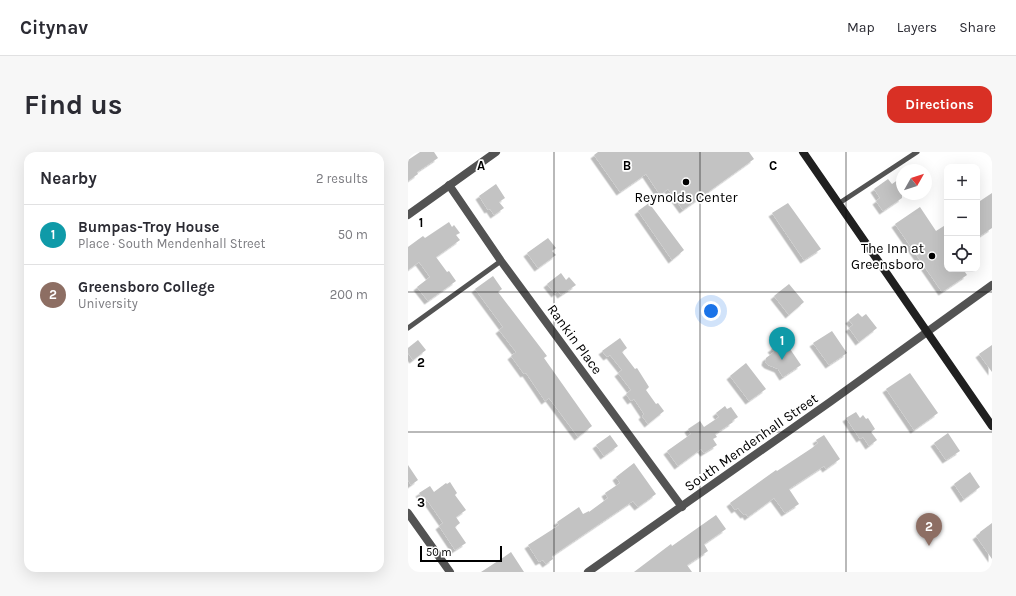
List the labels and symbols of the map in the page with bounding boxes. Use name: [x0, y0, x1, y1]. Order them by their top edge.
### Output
text: A: [477, 158, 485, 173]
text: B: [623, 158, 631, 173]
text: C: [769, 158, 777, 173]
north arrow: [896, 164, 932, 200]
marker: Reynolds Center: [681, 177, 691, 187]
place label: Reynolds Center: [634, 189, 738, 206]
text: 1: [419, 215, 423, 230]
place label: The Inn at Greensboro: [851, 240, 924, 273]
marker: The Inn at Greensboro: [927, 251, 937, 261]
street label: Rankin Place: [544, 301, 606, 378]
your location: [701, 301, 721, 321]
pin: 1: [769, 327, 795, 360]
text: 2: [417, 355, 425, 370]
street label: South Mendenhall Street: [681, 390, 821, 495]
text: 3: [417, 495, 425, 510]
pin: 2: [916, 513, 942, 546]
scale bar: [420, 544, 502, 563]

